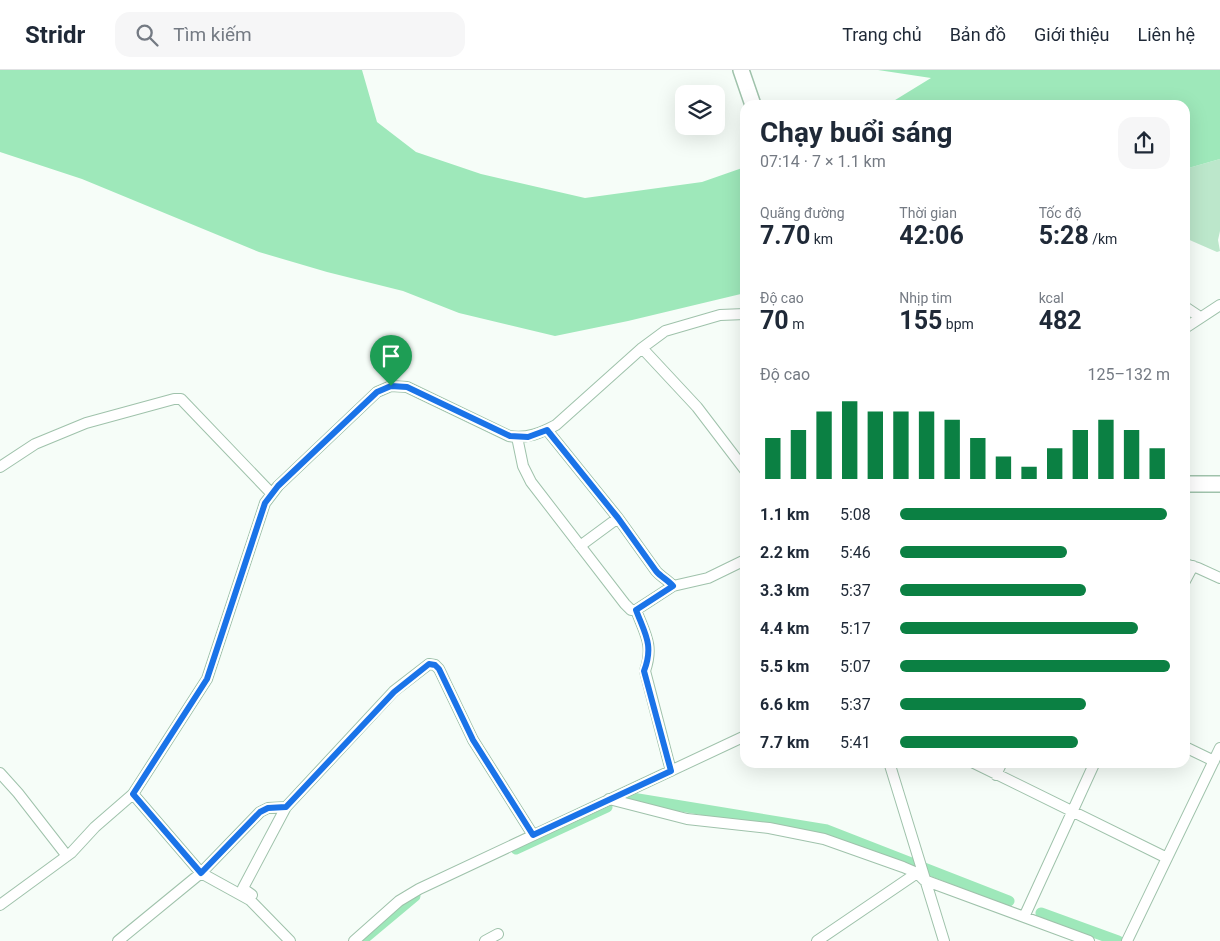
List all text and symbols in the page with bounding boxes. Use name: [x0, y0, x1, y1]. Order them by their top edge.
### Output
search box: [115, 12, 465, 57]
text: Stridr: [25, 21, 85, 49]
icon: search: [133, 21, 161, 49]
text: Tìm kiếm: [173, 23, 252, 46]
text: Trang chủ: [842, 24, 922, 45]
text: Bản đồ: [950, 24, 1006, 45]
text: Giới thiệu: [1034, 24, 1110, 45]
text: Liên hệ: [1138, 24, 1195, 45]
map controls: [675, 85, 725, 135]
button: layers: [675, 85, 725, 135]
text: Chạy buổi sáng: [760, 116, 953, 149]
button: share: [1118, 117, 1170, 169]
text: 07:14 · 7 × 1.1 km: [760, 152, 886, 171]
text: Quãng đường: [760, 205, 845, 221]
text: Thời gian: [899, 205, 957, 221]
text: Tốc độ: [1039, 205, 1081, 221]
text: 7.70: [760, 221, 810, 250]
text: 42:06: [899, 221, 964, 250]
text: 5:28: [1039, 221, 1089, 250]
text: km: [810, 231, 833, 247]
text: /km: [1089, 231, 1117, 247]
text: Độ cao: [760, 290, 804, 306]
text: Nhịp tim: [899, 290, 952, 306]
text: kcal: [1039, 290, 1064, 306]
text: 70: [760, 306, 789, 335]
text: 155: [899, 306, 942, 335]
text: 482: [1039, 306, 1082, 335]
text: m: [789, 316, 804, 332]
text: bpm: [942, 316, 974, 332]
pin: [370, 335, 412, 386]
icon: arrive: [377, 342, 405, 370]
text: Độ cao: [760, 365, 810, 384]
text: 125–132 m: [1088, 365, 1170, 384]
text: 1.1 km: [760, 505, 809, 524]
text: 5:08: [840, 505, 871, 524]
text: 2.2 km: [760, 543, 809, 562]
text: 5:46: [840, 543, 871, 562]
text: 3.3 km: [760, 581, 809, 600]
text: 5:37: [840, 581, 871, 600]
text: 4.4 km: [760, 619, 809, 638]
text: 5:17: [840, 619, 871, 638]
text: 5.5 km: [760, 657, 809, 676]
text: 5:07: [840, 657, 871, 676]
text: 6.6 km: [760, 695, 809, 714]
text: 5:37: [840, 695, 871, 714]
text: 7.7 km: [760, 733, 809, 752]
text: 5:41: [840, 733, 871, 752]

